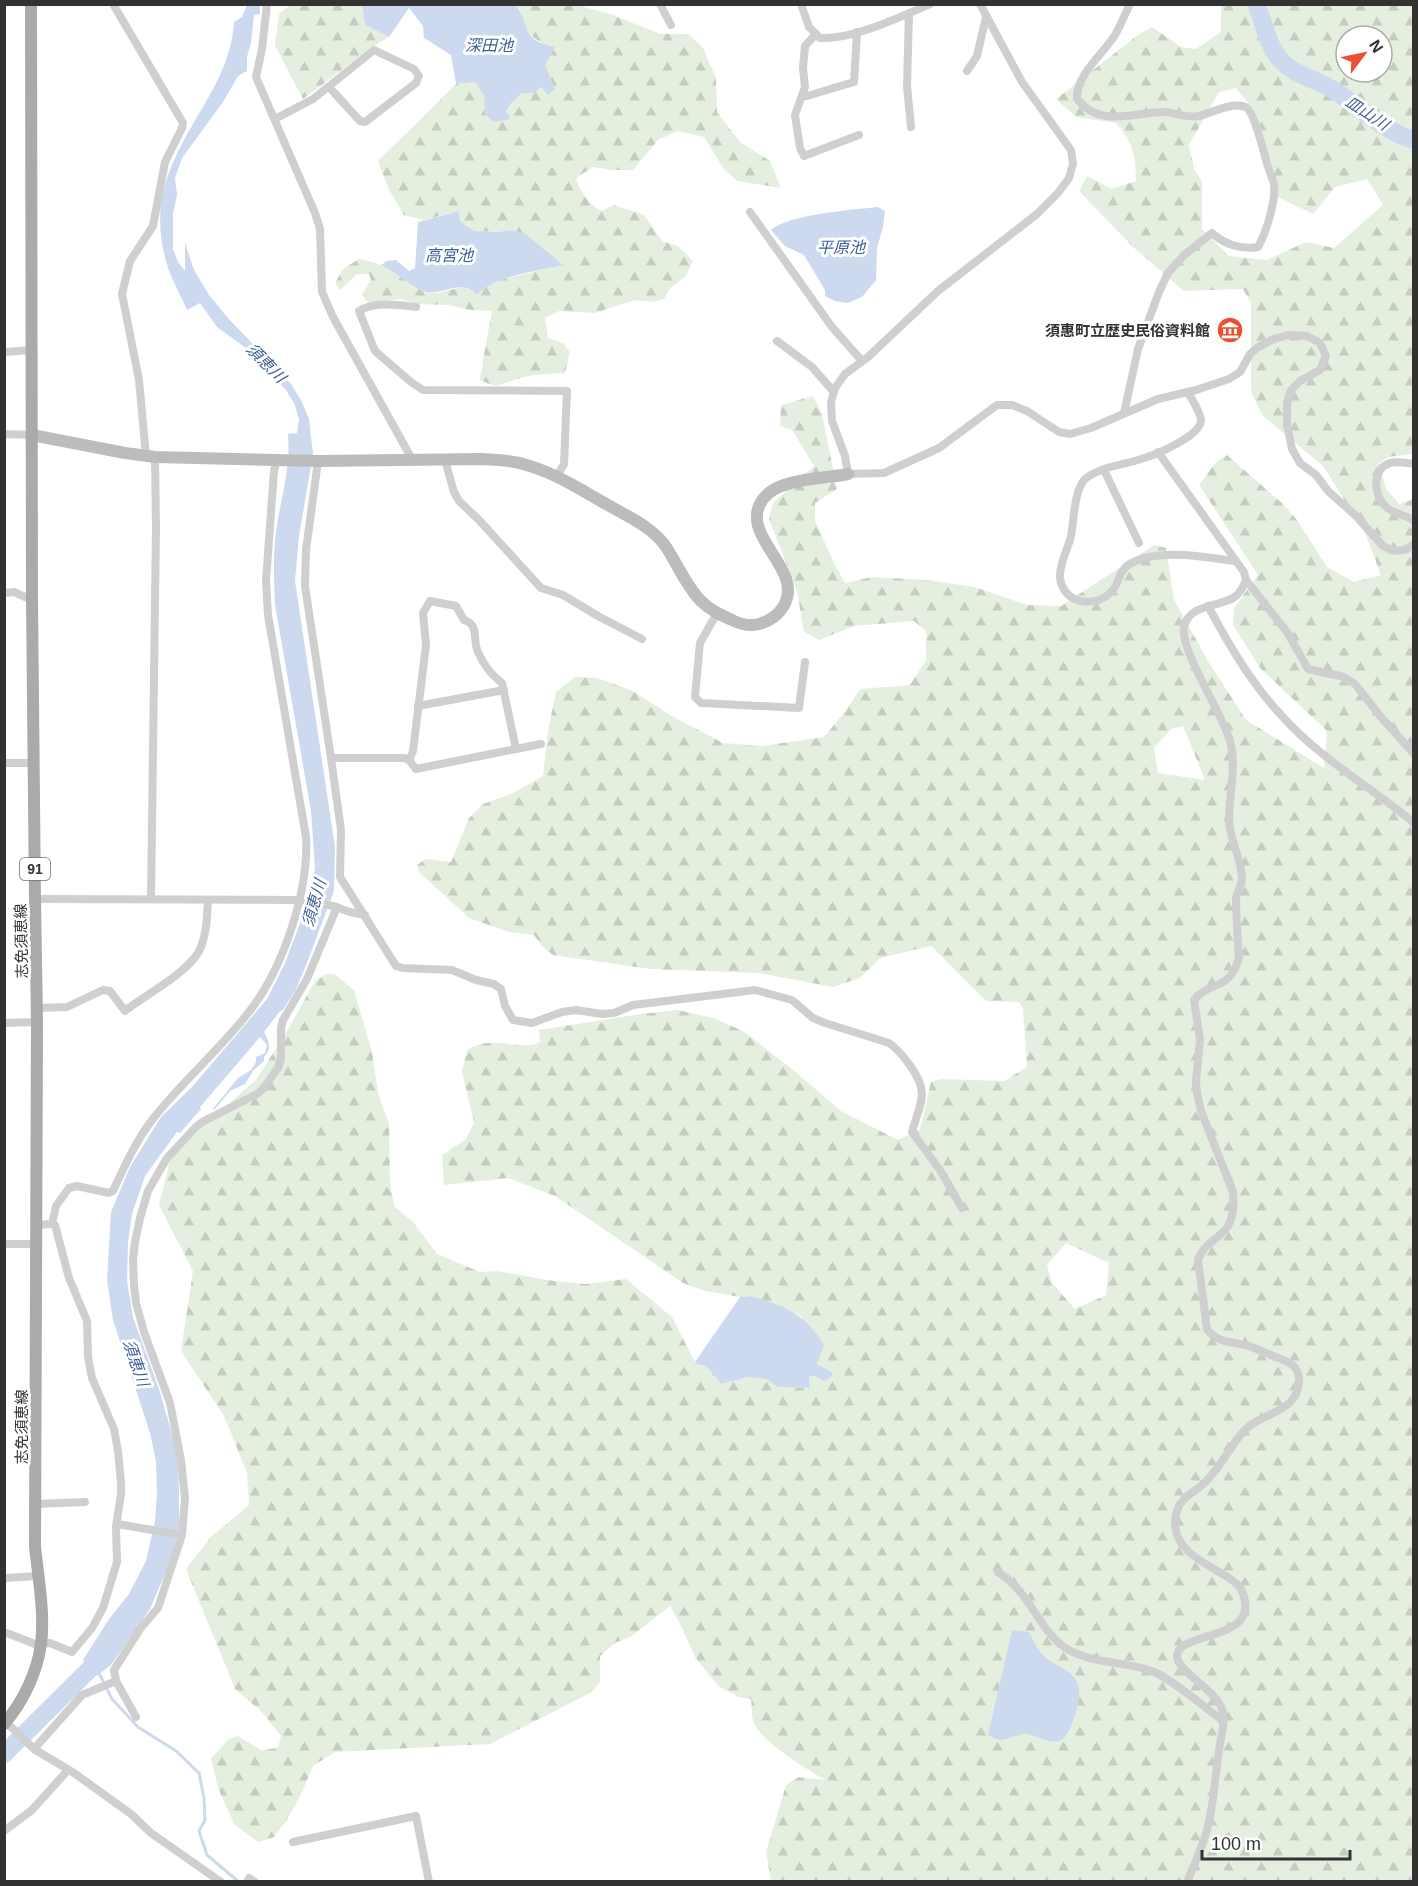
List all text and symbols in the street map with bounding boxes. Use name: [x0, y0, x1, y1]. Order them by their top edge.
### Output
north arrow: [1334, 24, 1394, 84]
water label: 深田池: [465, 37, 515, 54]
text: N: [1366, 37, 1387, 56]
water label: 皿山川: [1342, 93, 1393, 134]
water label: 平原池: [817, 239, 867, 256]
water label: 高宮池: [425, 247, 475, 264]
museum icon: 須惠町立歴史民俗資料館: [1215, 315, 1245, 345]
place label: 須惠町立歴史民俗資料館: [1045, 322, 1210, 339]
water label: 須恵川: [243, 340, 290, 387]
road number: 91: [20, 858, 50, 880]
water label: 須恵川: [299, 876, 329, 928]
street label: 志免須恵線: [12, 903, 30, 979]
water label: 須恵川: [120, 1338, 152, 1390]
street label: 志免須恵線: [13, 1389, 30, 1465]
scale bar: [1202, 1823, 1350, 1861]
text: 100 m: [1211, 1834, 1261, 1854]

